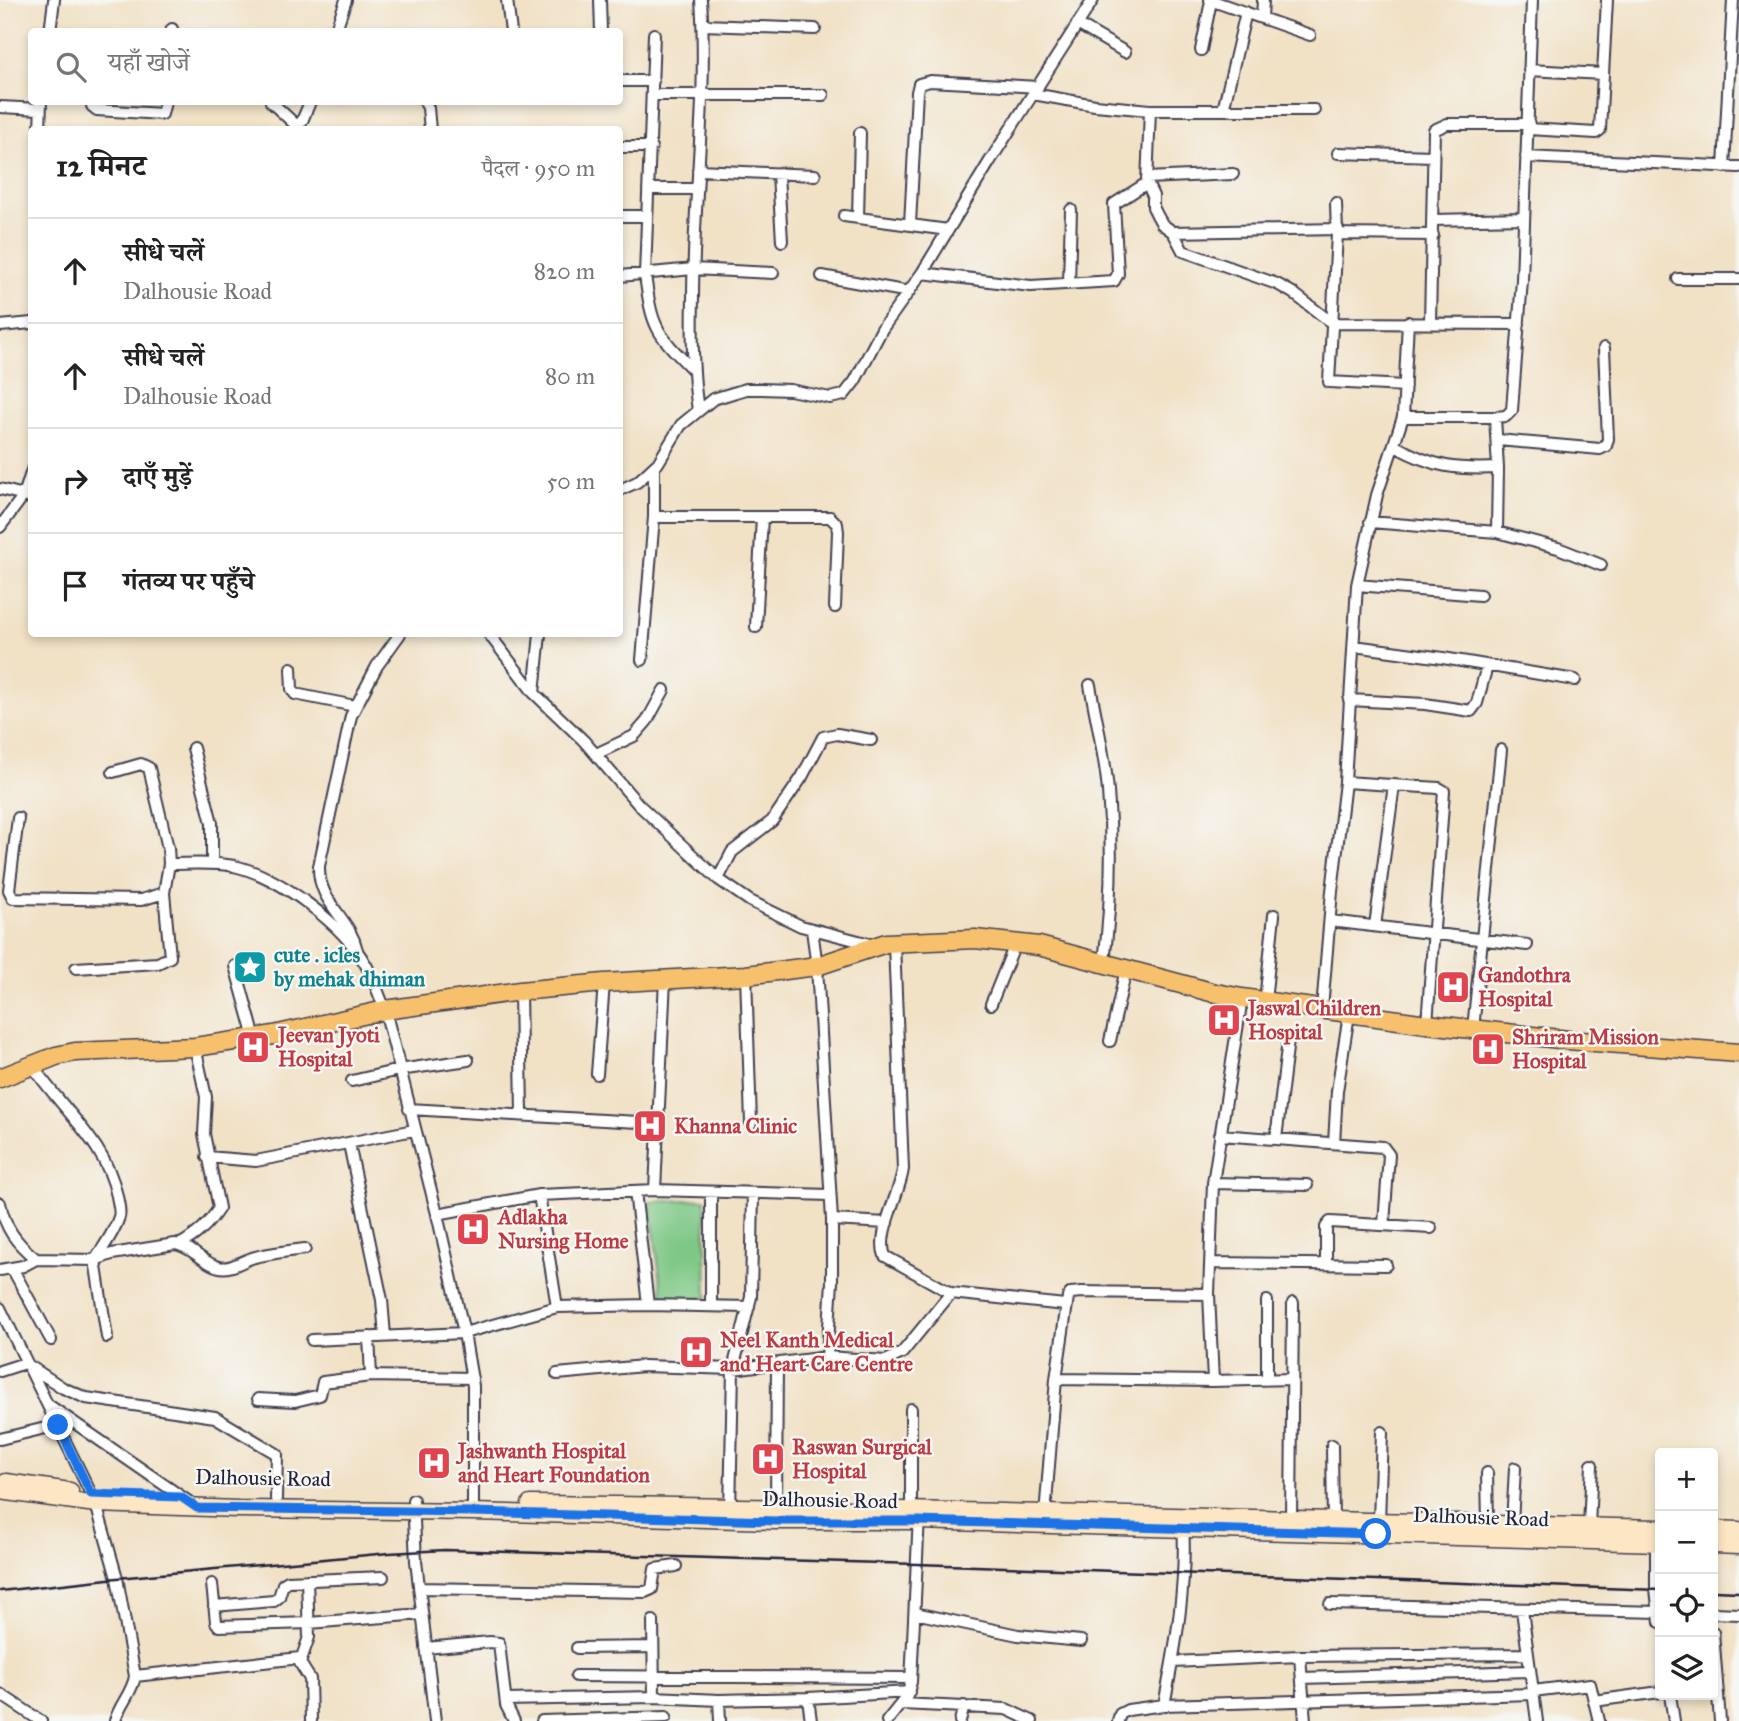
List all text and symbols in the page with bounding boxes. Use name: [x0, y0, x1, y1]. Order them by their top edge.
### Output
search box: [28, 28, 623, 105]
text: यहाँ खोजें: [108, 46, 190, 78]
icon: search: [52, 48, 90, 86]
text: 12 मिनट: [56, 148, 146, 184]
text: पैदल · 950 m: [482, 154, 595, 182]
text: सीधे चलें: [123, 236, 204, 268]
icon: ahead: [56, 252, 94, 290]
text: 820 m: [534, 257, 595, 285]
text: Dalhousie Road: [123, 277, 272, 305]
text: सीधे चलें: [123, 341, 204, 373]
icon: ahead: [56, 357, 94, 395]
text: 80 m: [545, 362, 595, 390]
text: Dalhousie Road: [123, 382, 272, 410]
text: दाएँ मुड़ें: [123, 460, 192, 492]
icon: right: [56, 462, 94, 500]
text: 50 m: [547, 467, 595, 495]
text: गंतव्य पर पहुँचे: [123, 565, 254, 597]
icon: arrive: [56, 567, 94, 605]
place label: cute . icles by mehak dhiman: [273, 942, 426, 992]
place icon: cute . icles by mehak dhiman: [231, 948, 269, 986]
place label: Gandothra Hospital: [1478, 962, 1572, 1012]
hospital icon: Gandothra Hospital: [1434, 968, 1472, 1006]
place label: Jaswal Children Hospital: [1245, 995, 1382, 1045]
hospital icon: Jaswal Children Hospital: [1205, 1001, 1243, 1039]
place label: Jeevan Jyoti Hospital: [275, 1022, 380, 1072]
place label: Shriram Mission Hospital: [1512, 1024, 1659, 1074]
hospital icon: Jeevan Jyoti Hospital: [234, 1028, 272, 1066]
hospital icon: Shriram Mission Hospital: [1469, 1030, 1507, 1068]
hospital icon: Khanna Clinic: [631, 1107, 669, 1145]
place label: Khanna Clinic: [674, 1113, 797, 1139]
place label: Adlakha Nursing Home: [496, 1204, 629, 1254]
hospital icon: Adlakha Nursing Home: [454, 1210, 492, 1248]
place label: Neel Kanth Medical and Heart Care Centre: [720, 1327, 913, 1377]
hospital icon: Neel Kanth Medical and Heart Care Centre: [677, 1333, 715, 1371]
route end: [42, 1409, 73, 1440]
place label: Raswan Surgical Hospital: [792, 1434, 933, 1484]
place label: Jashwanth Hospital and Heart Foundation: [455, 1438, 650, 1488]
hospital icon: Raswan Surgical Hospital: [749, 1440, 787, 1478]
hospital icon: Jashwanth Hospital and Heart Foundation: [415, 1444, 453, 1482]
map controls: [1655, 1448, 1718, 1700]
button: +: [1655, 1448, 1718, 1511]
street label: Dalhousie Road: [195, 1464, 332, 1492]
street label: Dalhousie Road: [762, 1486, 899, 1514]
street label: Dalhousie Road: [1413, 1502, 1550, 1532]
button: −: [1655, 1511, 1718, 1574]
route start: [1360, 1518, 1391, 1549]
button: locate: [1655, 1574, 1718, 1637]
button: layers: [1655, 1637, 1718, 1700]

